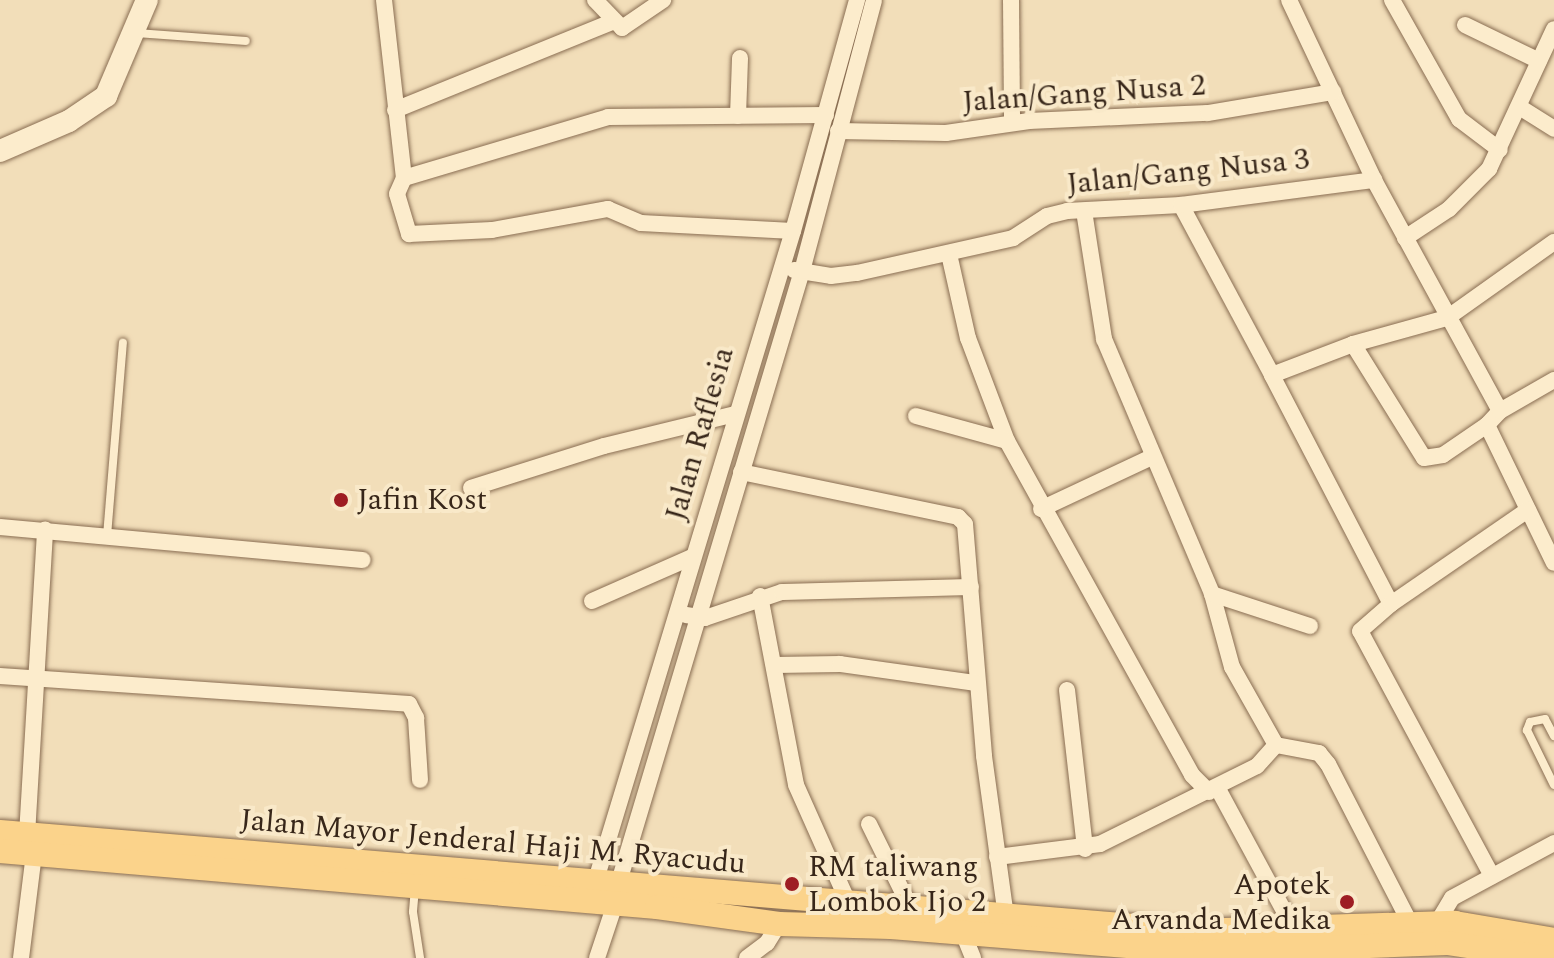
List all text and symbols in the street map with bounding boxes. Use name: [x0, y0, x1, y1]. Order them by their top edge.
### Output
street label: Jalan/Gang Nusa 2: [961, 68, 1207, 120]
street label: Jalan/Gang Nusa 3: [1065, 141, 1311, 203]
street label: Jalan Raflesia: [658, 343, 742, 525]
place label: Jafin Kost: [357, 482, 487, 518]
marker: Jafin Kost: [332, 491, 350, 509]
street label: Jalan Mayor Jenderal Haji M. Ryacudu: [239, 802, 747, 882]
place label: RM taliwang Lombok Ijo 2: [808, 849, 986, 920]
place label: Apotek Arvanda Medika: [1111, 867, 1331, 938]
marker: RM taliwang Lombok Ijo 2: [783, 875, 801, 893]
marker: Apotek Arvanda Medika: [1338, 893, 1356, 911]

